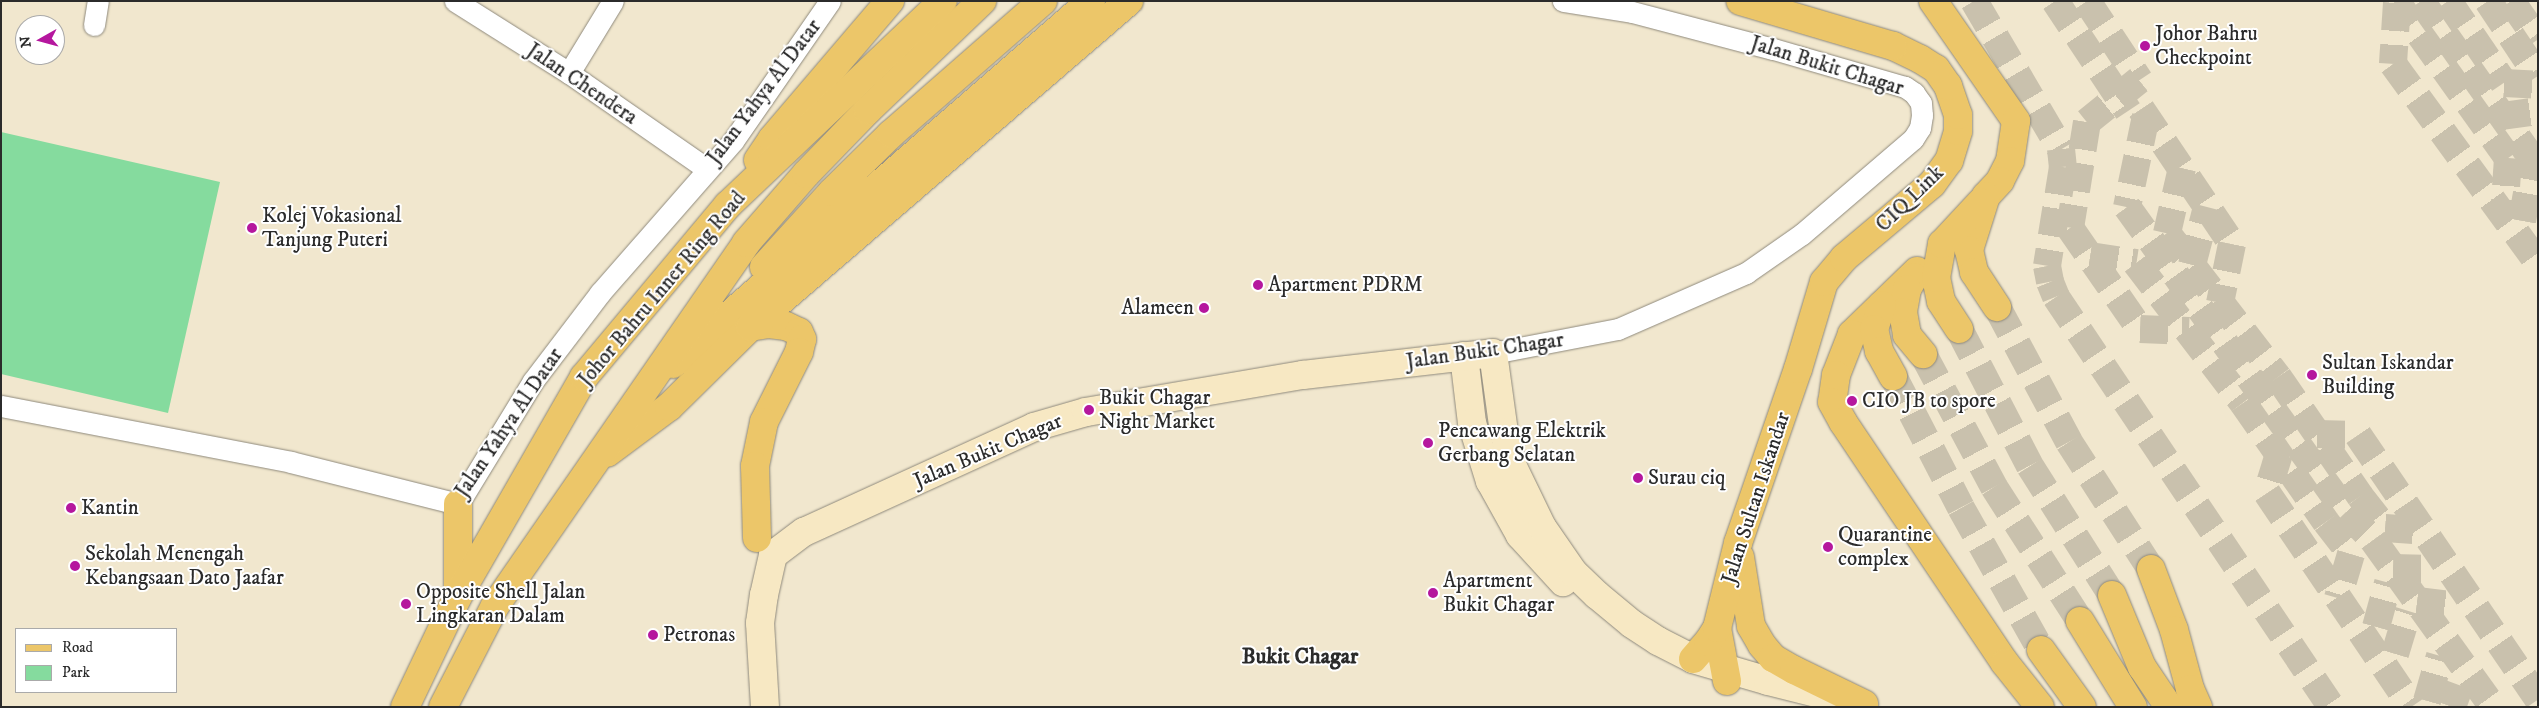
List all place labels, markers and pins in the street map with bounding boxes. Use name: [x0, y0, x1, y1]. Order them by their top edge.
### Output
place label: Johor Bahru Checkpoint: [2155, 21, 2258, 71]
marker: Johor Bahru Checkpoint: [2139, 40, 2151, 52]
place label: Kolej Vokasional Tanjung Puteri: [262, 203, 402, 253]
marker: Kolej Vokasional Tanjung Puteri: [246, 222, 258, 234]
place label: Apartment PDRM: [1268, 272, 1423, 298]
marker: Apartment PDRM: [1252, 279, 1264, 291]
place label: Alameen: [1121, 295, 1194, 321]
marker: Alameen: [1198, 302, 1210, 314]
place label: Sultan Iskandar Building: [2322, 350, 2454, 400]
marker: Sultan Iskandar Building: [2306, 369, 2318, 381]
place label: Bukit Chagar Night Market: [1099, 385, 1215, 435]
place label: CIO JB to spore: [1862, 388, 1996, 414]
marker: CIO JB to spore: [1846, 395, 1858, 407]
marker: Bukit Chagar Night Market: [1083, 404, 1095, 416]
place label: Pencawang Elektrik Gerbang Selatan: [1438, 418, 1606, 468]
marker: Pencawang Elektrik Gerbang Selatan: [1422, 437, 1434, 449]
place label: Surau ciq: [1648, 465, 1725, 491]
marker: Surau ciq: [1632, 472, 1644, 484]
place label: Kantin: [81, 495, 139, 521]
marker: Kantin: [65, 502, 77, 514]
place label: Quarantine complex: [1838, 522, 1932, 572]
place label: Sekolah Menengah Kebangsaan Dato Jaafar: [85, 541, 284, 591]
marker: Quarantine complex: [1822, 541, 1834, 553]
marker: Sekolah Menengah Kebangsaan Dato Jaafar: [69, 560, 81, 572]
place label: Apartment Bukit Chagar: [1443, 568, 1554, 618]
place label: Opposite Shell Jalan Lingkaran Dalam: [416, 579, 585, 629]
marker: Apartment Bukit Chagar: [1427, 587, 1439, 599]
marker: Opposite Shell Jalan Lingkaran Dalam: [400, 598, 412, 610]
place label: Petronas: [663, 622, 735, 648]
marker: Petronas: [647, 629, 659, 641]

